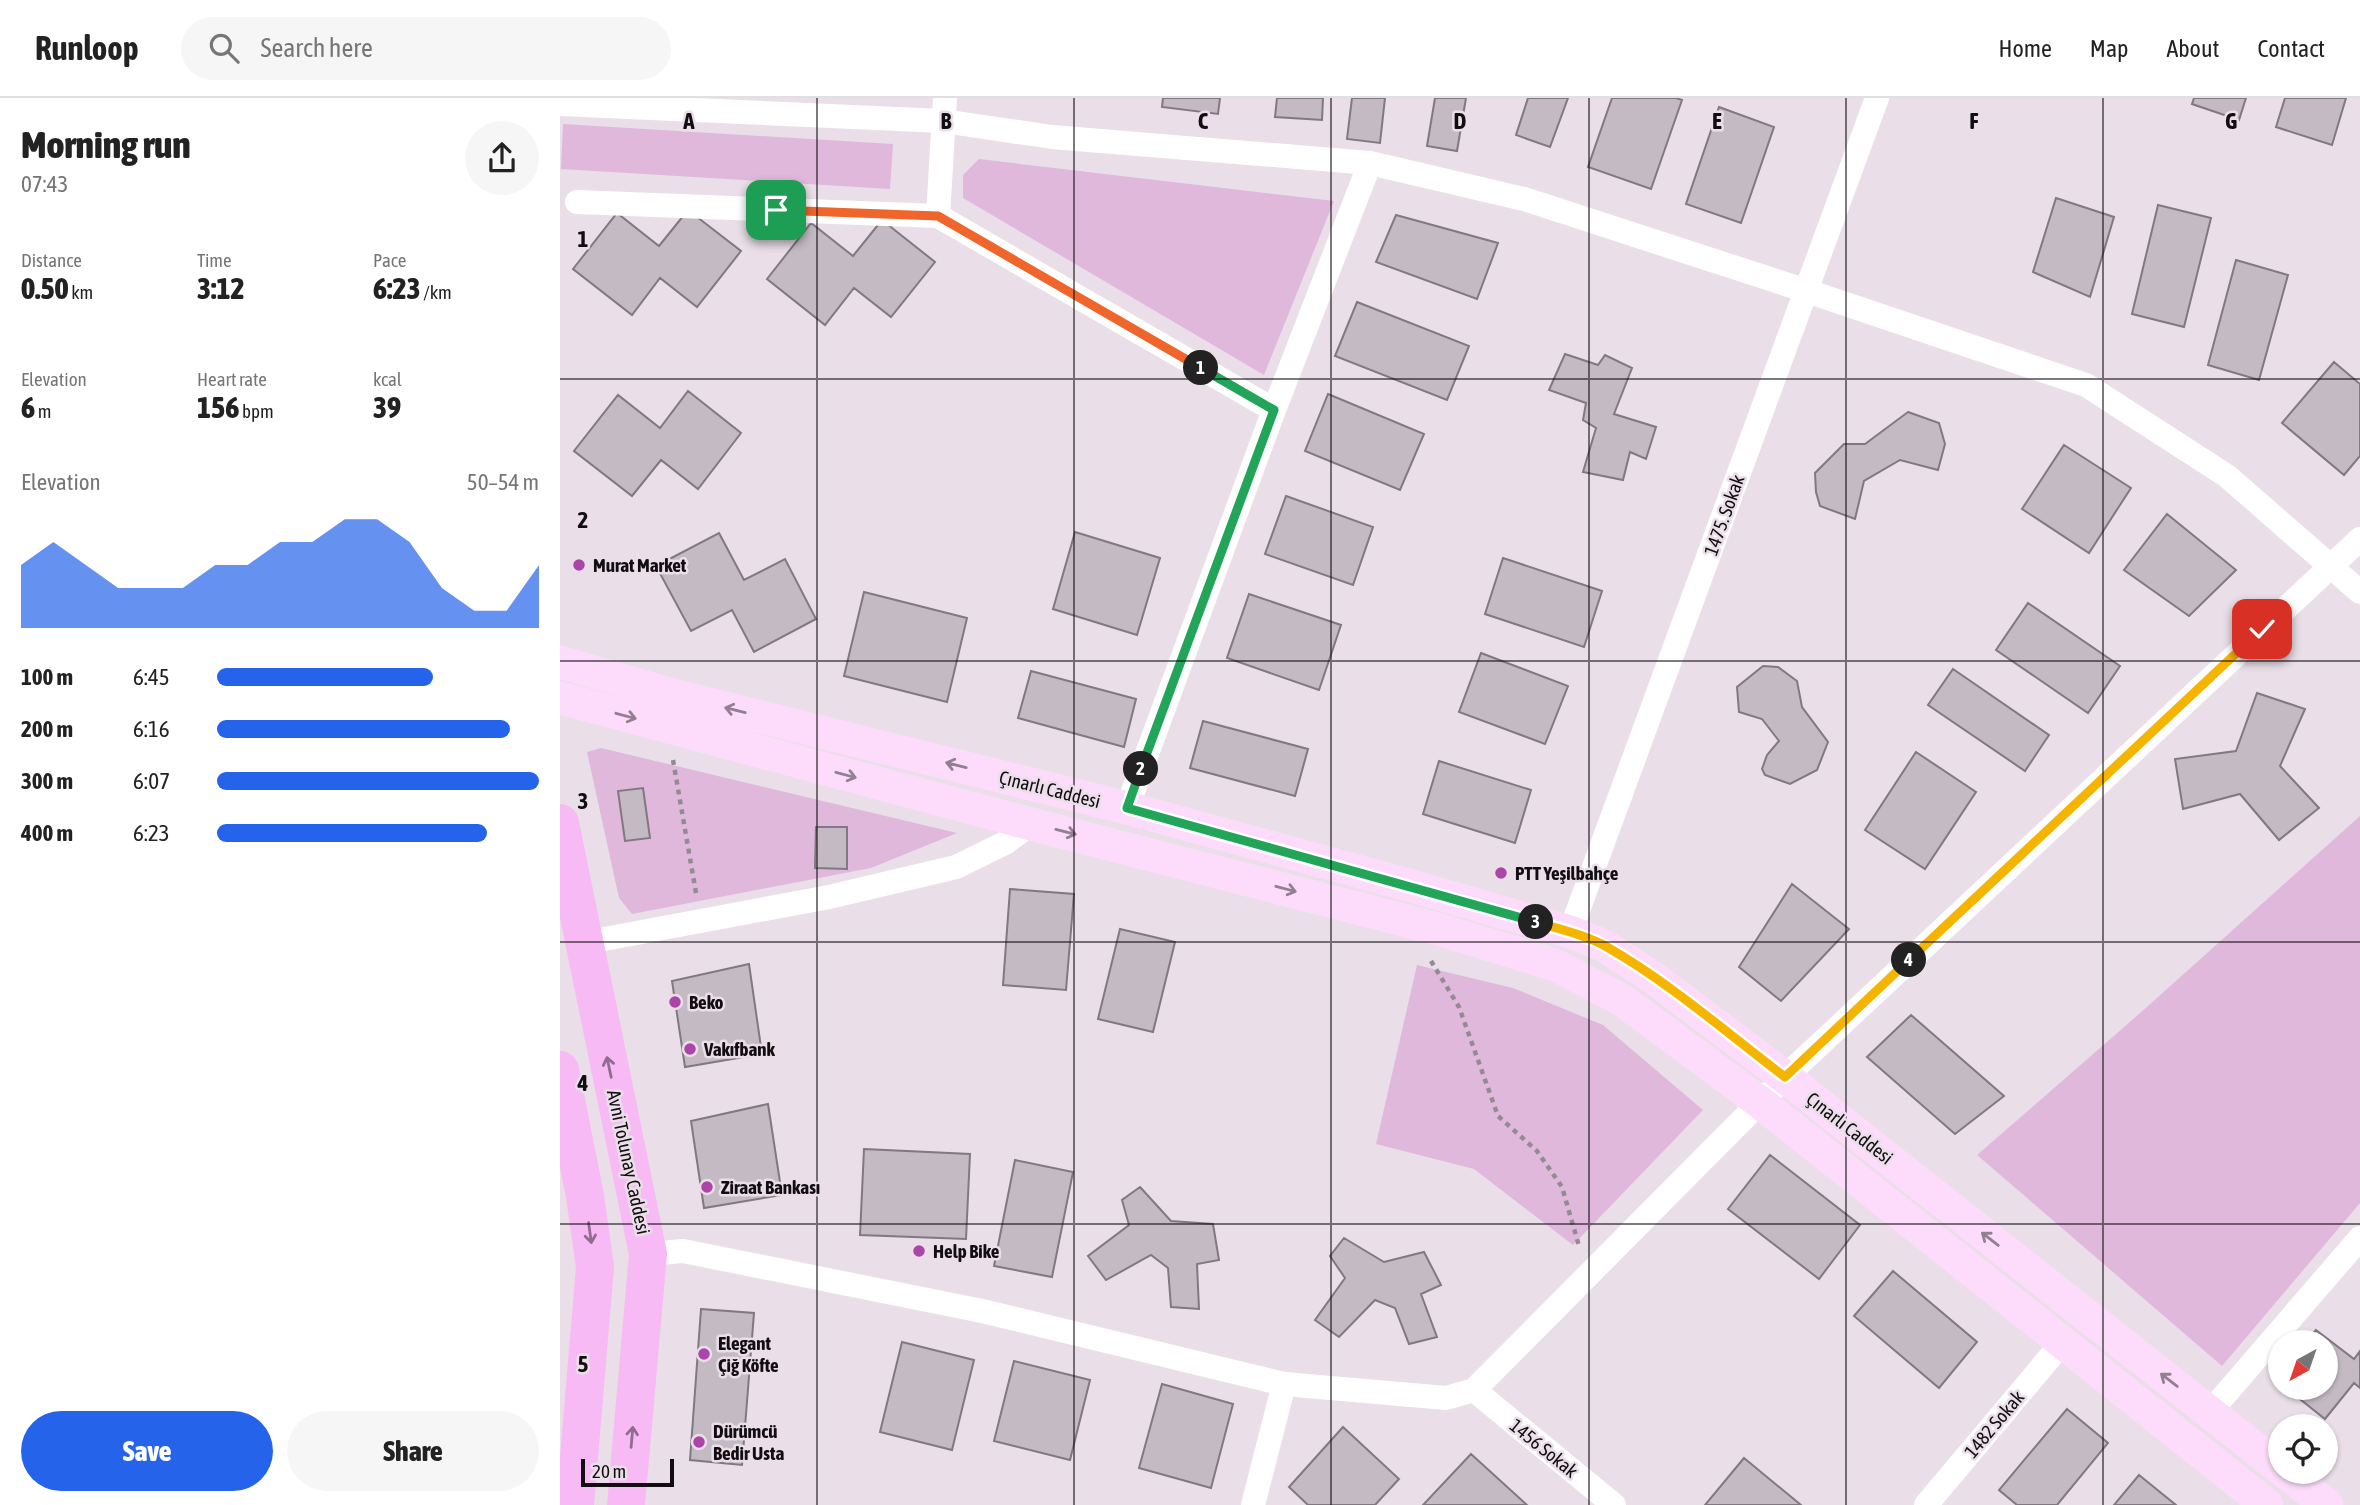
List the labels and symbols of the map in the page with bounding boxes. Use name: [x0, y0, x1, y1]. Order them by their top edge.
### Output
text: A: [682, 108, 695, 134]
text: B: [941, 108, 952, 134]
text: C: [1198, 108, 1209, 134]
text: D: [1454, 108, 1467, 134]
text: E: [1712, 108, 1722, 134]
text: F: [1969, 108, 1979, 134]
text: G: [2225, 108, 2237, 134]
pin: [746, 180, 806, 240]
text: 1: [578, 226, 589, 252]
pin: 1: [1184, 350, 1218, 386]
street label: 1475. Sokak: [1699, 471, 1749, 558]
text: 2: [578, 507, 588, 533]
place label: Murat Market: [593, 554, 687, 576]
marker: Murat Market: [571, 557, 587, 573]
pin: [2232, 599, 2292, 659]
one-way arrow: [724, 703, 747, 716]
one-way arrow: [615, 711, 637, 724]
pin: 2: [1124, 752, 1158, 786]
one-way arrow: [945, 758, 968, 771]
street label: Çınarlı Caddesi: [997, 766, 1103, 812]
one-way arrow: [834, 769, 856, 782]
text: 3: [578, 788, 588, 814]
one-way arrow: [1054, 826, 1077, 839]
place label: PTT Yeşilbahçe: [1515, 862, 1619, 884]
marker: PTT Yeşilbahçe: [1493, 865, 1509, 881]
one-way arrow: [1274, 883, 1297, 896]
pin: 3: [1518, 904, 1553, 940]
pin: 4: [1892, 942, 1926, 978]
place label: Beko: [689, 991, 724, 1013]
marker: Beko: [667, 994, 683, 1010]
place label: Vakıfbank: [703, 1038, 776, 1060]
marker: Vakıfbank: [682, 1041, 698, 1057]
one-way arrow: [601, 1056, 615, 1079]
text: 4: [577, 1070, 589, 1096]
street label: Çınarlı Caddesi: [1802, 1087, 1898, 1169]
street label: Avni Tolunay Caddesi: [603, 1088, 655, 1236]
place label: Ziraat Bankası: [721, 1176, 820, 1198]
marker: Ziraat Bankası: [699, 1179, 715, 1195]
one-way arrow: [584, 1221, 597, 1244]
one-way arrow: [1982, 1231, 2000, 1247]
place label: Help Bike: [933, 1240, 1000, 1262]
marker: Help Bike: [911, 1243, 927, 1259]
north arrow: [2268, 1330, 2338, 1400]
place label: Elegant Çiğ Köfte: [718, 1332, 779, 1376]
marker: Elegant Çiğ Köfte: [696, 1346, 712, 1362]
text: 5: [578, 1351, 589, 1377]
one-way arrow: [2160, 1372, 2179, 1387]
street label: 1482 Sokak: [1960, 1385, 2029, 1462]
street label: 1456 Sokak: [1506, 1414, 1583, 1482]
place label: Dürümcü Bedir Usta: [713, 1420, 785, 1464]
one-way arrow: [626, 1426, 639, 1449]
marker: Dürümcü Bedir Usta: [691, 1434, 707, 1450]
scale bar: [581, 1456, 674, 1488]

